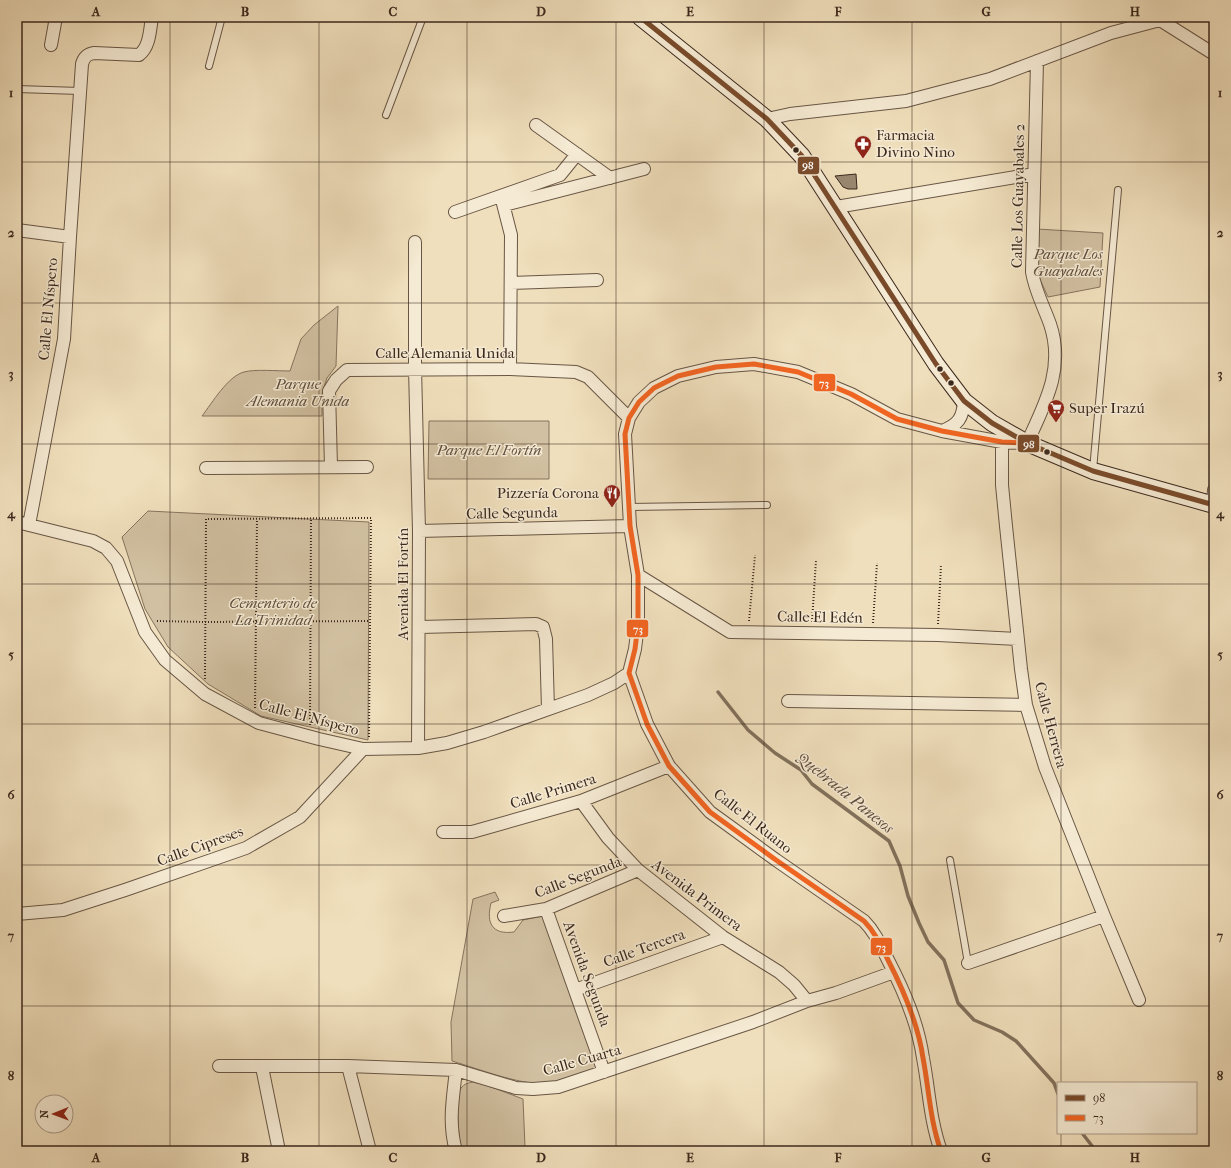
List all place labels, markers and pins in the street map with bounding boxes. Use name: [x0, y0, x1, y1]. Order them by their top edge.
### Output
place label: Farmacia Divino Nino: [876, 126, 955, 161]
pharmacy icon: Farmacia Divino Nino: [853, 134, 873, 159]
unlabelled marker: [791, 145, 801, 155]
unlabelled marker: [935, 364, 945, 374]
unlabelled marker: [946, 378, 956, 388]
supermarket icon: Super Irazú: [1046, 398, 1066, 423]
place label: Super Irazú: [1069, 399, 1145, 417]
unlabelled marker: [1042, 447, 1052, 457]
restaurant icon: Pizzería Corona: [602, 483, 622, 508]
place label: Pizzería Corona: [497, 484, 600, 502]

